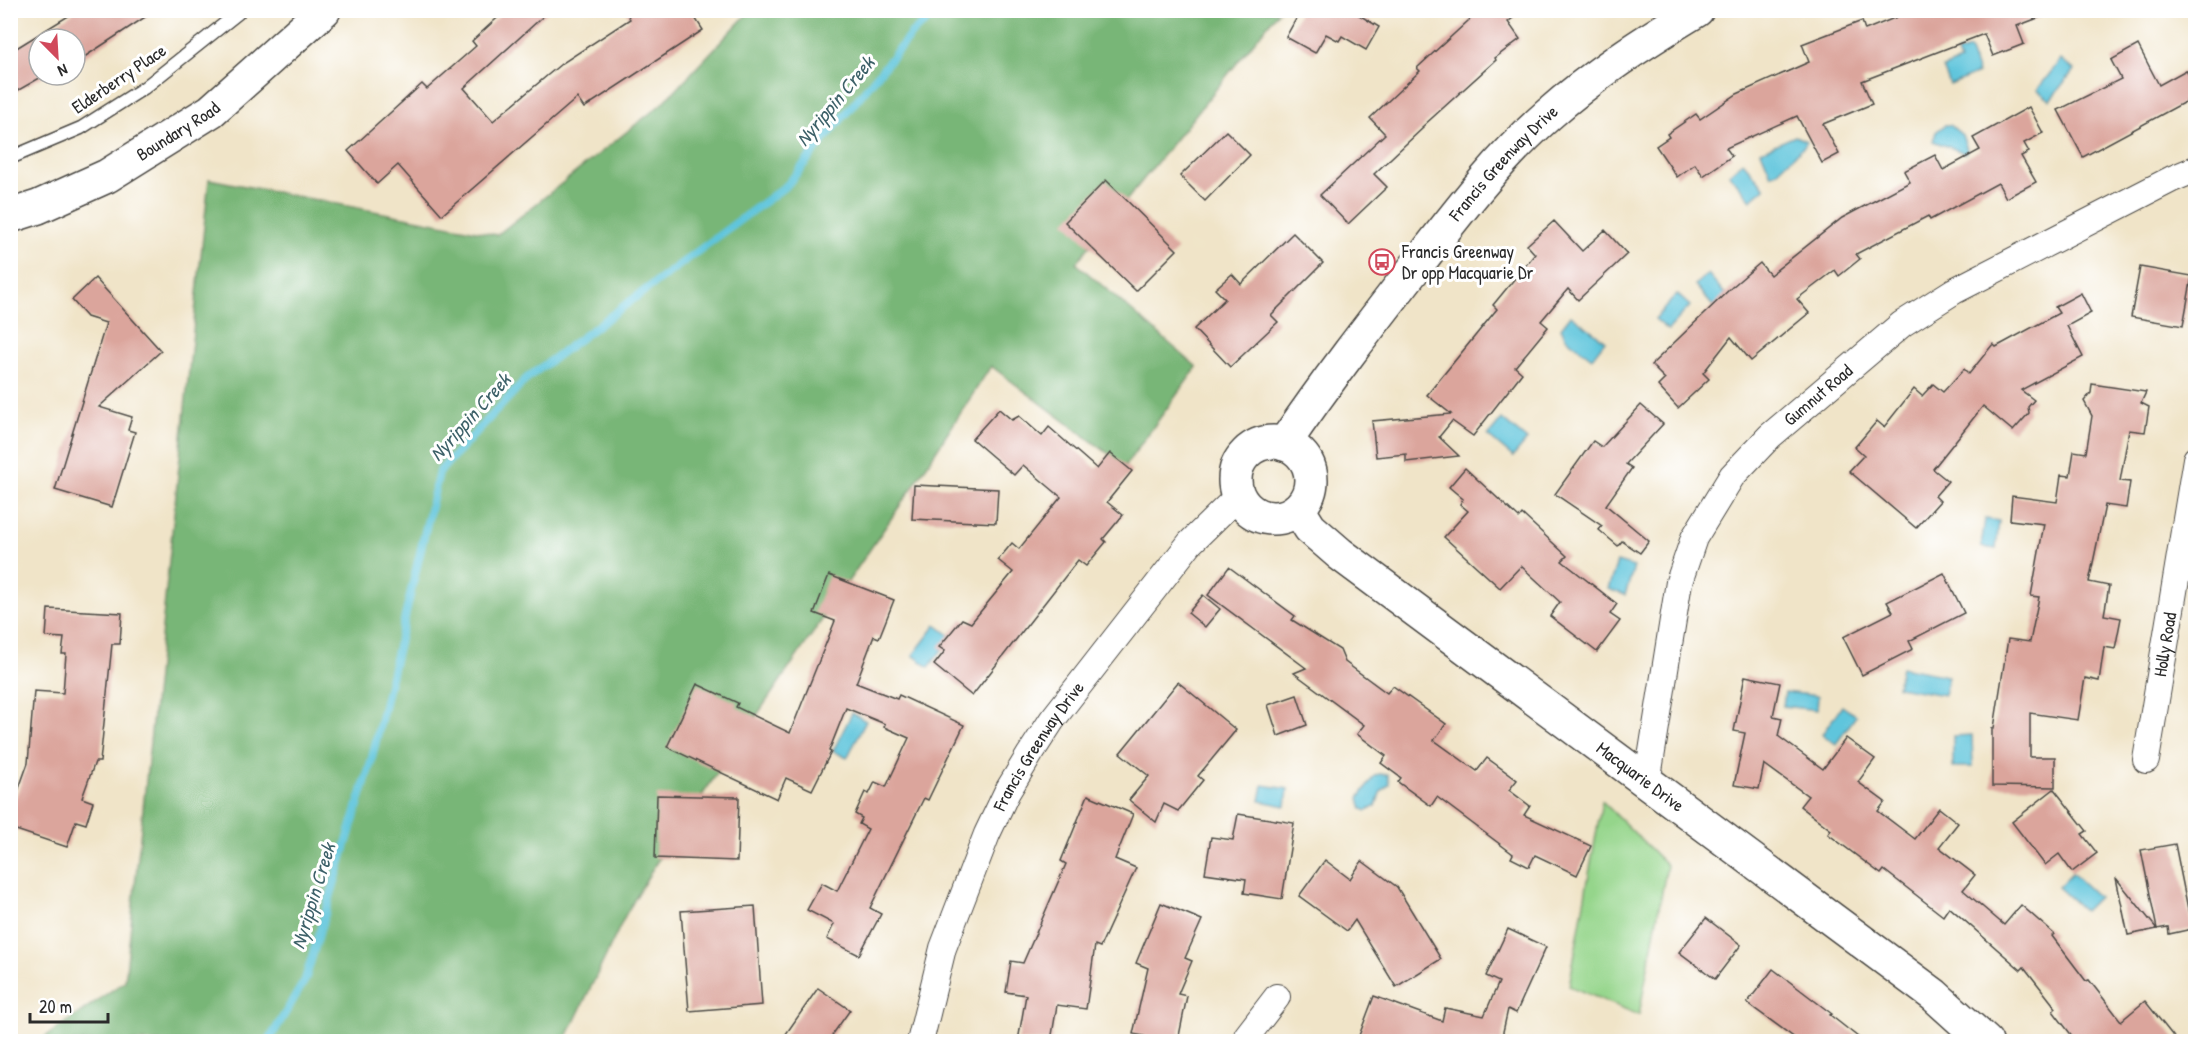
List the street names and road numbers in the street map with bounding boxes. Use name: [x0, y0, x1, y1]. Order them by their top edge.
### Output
street label: Elderberry Place: [67, 38, 171, 119]
street label: Boundary Road: [131, 96, 225, 167]
street label: Francis Greenway Drive: [1442, 99, 1563, 227]
street label: Gumnut Road: [1778, 358, 1858, 431]
street label: Holly Road: [2147, 610, 2182, 679]
street label: Francis Greenway Drive: [986, 676, 1090, 816]
street label: Macquarie Drive: [1591, 736, 1689, 817]

